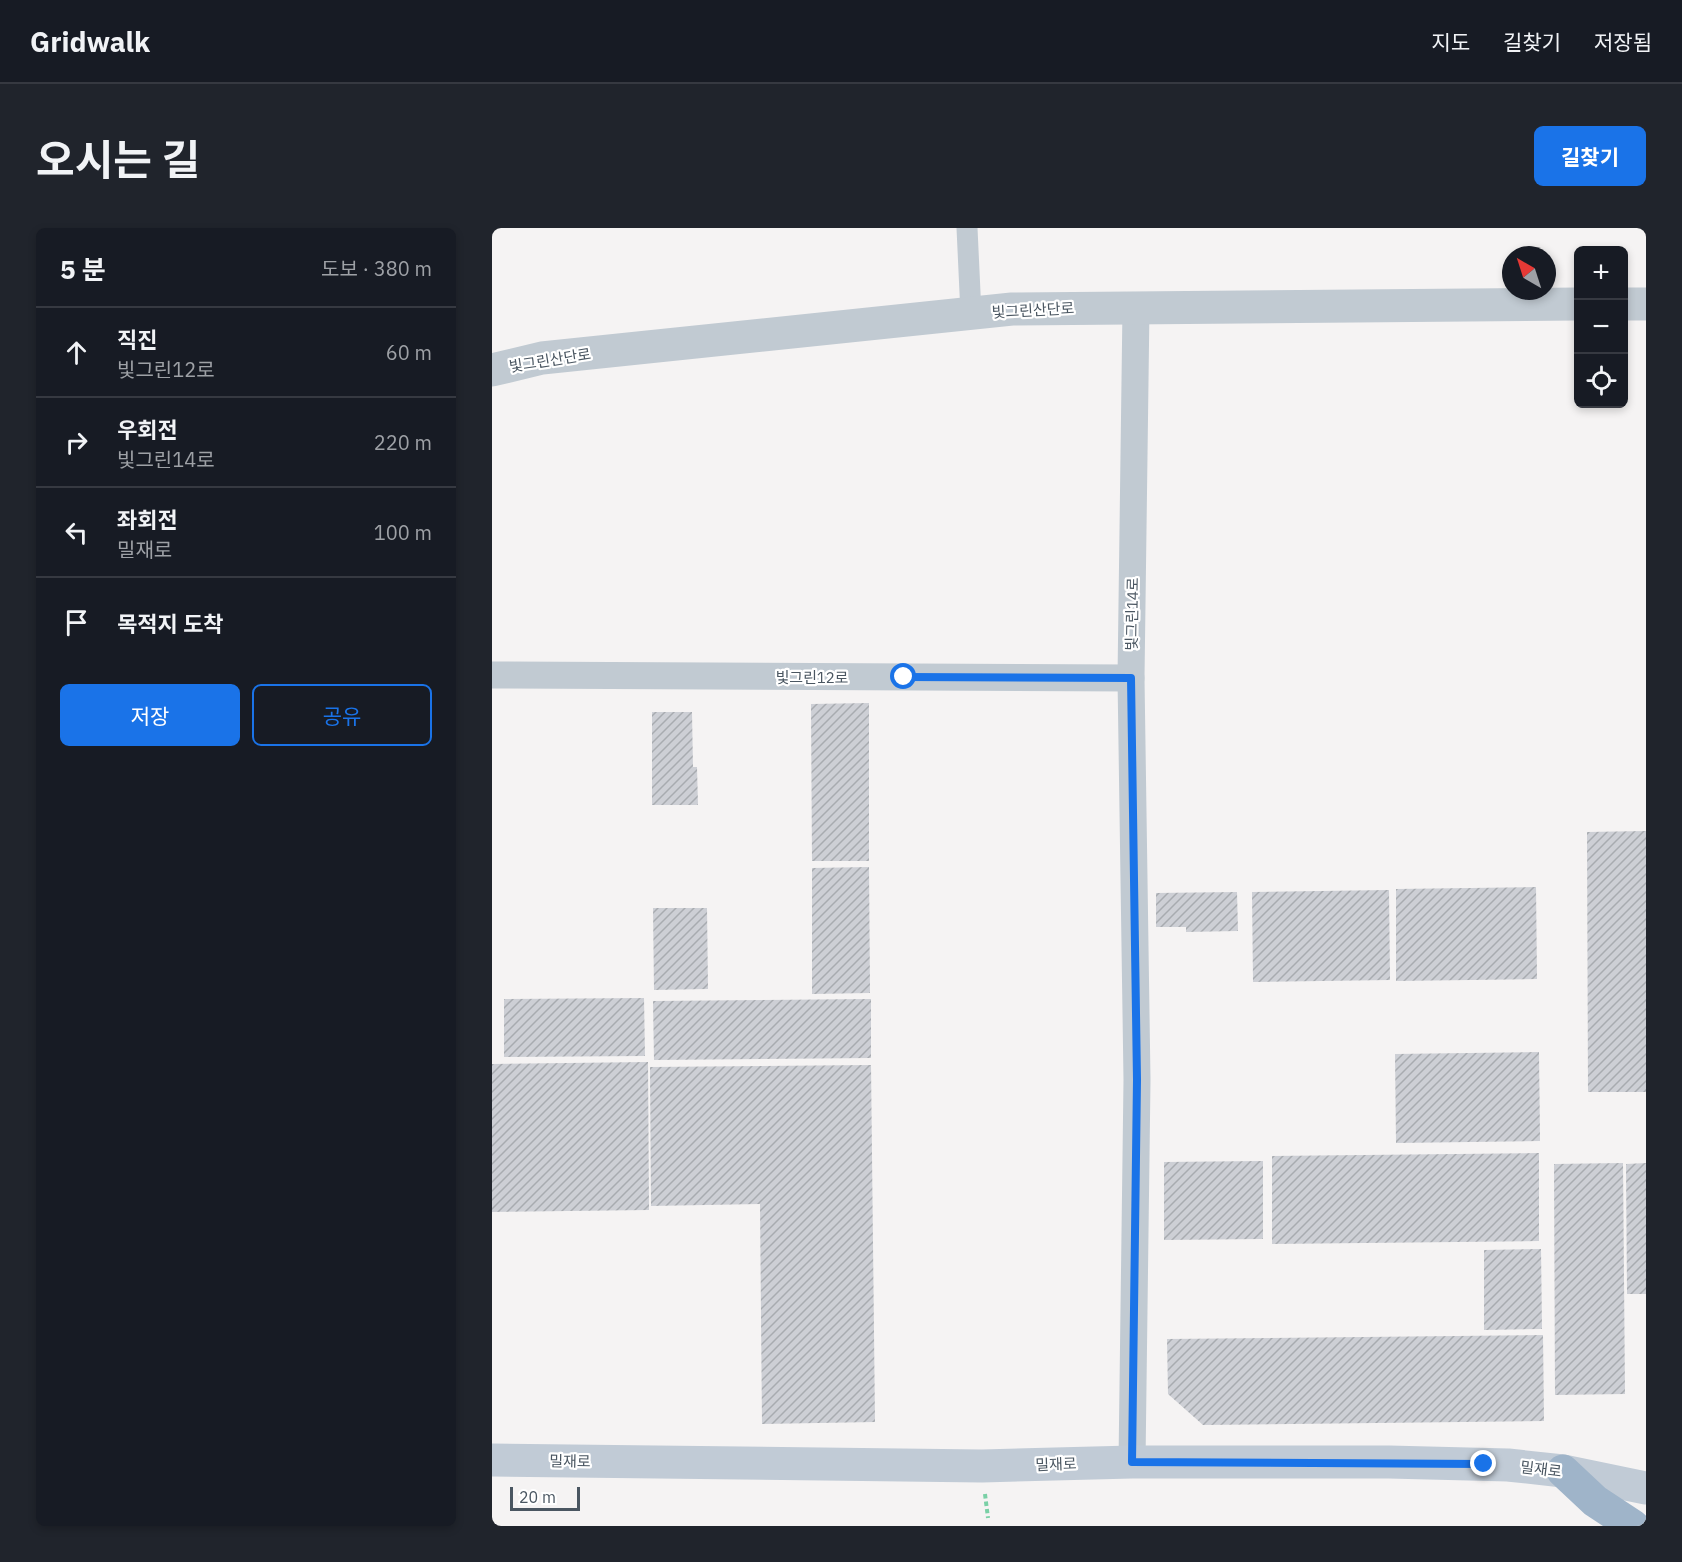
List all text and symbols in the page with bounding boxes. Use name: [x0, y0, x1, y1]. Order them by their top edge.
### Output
text: Gridwalk: [30, 23, 150, 60]
text: 지도: [1431, 28, 1470, 56]
text: 길찾기: [1503, 28, 1561, 56]
text: 저장됨: [1594, 28, 1652, 56]
button: 길찾기: [1534, 126, 1646, 186]
text: 오시는 길: [36, 132, 200, 187]
north arrow: [1502, 246, 1556, 300]
map controls: [1574, 246, 1628, 408]
button: +: [1574, 246, 1628, 300]
text: 5 분: [60, 252, 106, 286]
text: 도보 · 380 m: [321, 255, 432, 282]
street label: 빛그린산단로: [991, 298, 1075, 322]
button: −: [1574, 300, 1628, 354]
text: 직진: [117, 325, 157, 354]
icon: ahead: [60, 336, 93, 369]
text: 60 m: [386, 339, 432, 366]
street label: 빛그린산단로: [508, 344, 592, 376]
button: locate: [1574, 354, 1628, 408]
text: 빛그린12로: [117, 356, 215, 383]
text: 우회전: [117, 415, 178, 444]
icon: right: [60, 426, 93, 459]
text: 220 m: [374, 429, 432, 456]
text: 빛그린14로: [117, 446, 215, 473]
text: 좌회전: [117, 505, 178, 534]
icon: left: [60, 516, 93, 549]
text: 100 m: [374, 519, 432, 546]
text: 밀재로: [117, 536, 172, 563]
street label: 빛그린14로: [1122, 577, 1142, 651]
icon: arrive: [60, 606, 93, 639]
text: 목적지 도착: [117, 609, 223, 638]
route start: [890, 663, 916, 689]
street label: 빛그린12로: [775, 668, 849, 687]
button: 저장: [60, 684, 240, 746]
button: 공유: [252, 684, 432, 746]
route end: [1470, 1450, 1496, 1476]
street label: 밀재로: [549, 1451, 591, 1471]
street label: 밀재로: [1035, 1454, 1077, 1474]
street label: 밀재로: [1519, 1457, 1563, 1481]
scale bar: [510, 1484, 580, 1512]
text: 20 m: [519, 1487, 556, 1507]

